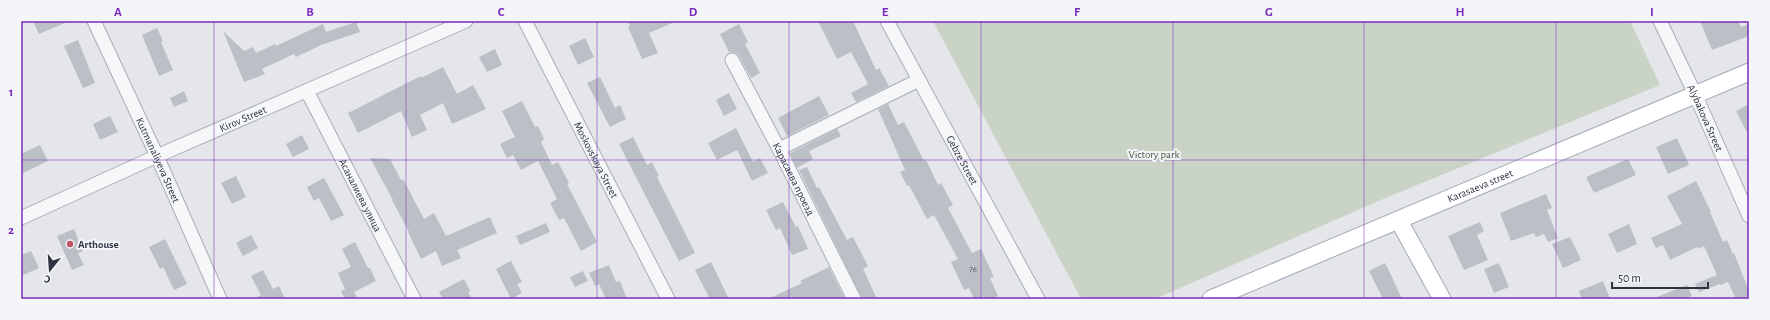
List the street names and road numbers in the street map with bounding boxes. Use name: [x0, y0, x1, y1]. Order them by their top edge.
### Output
street label: Alybakova Street: [1685, 83, 1725, 154]
street label: Kirov Street: [218, 104, 268, 134]
street label: Kutmanaliyeva Street: [134, 116, 182, 205]
street label: Moskovskaya Street: [572, 120, 620, 200]
street label: Gebze Street: [944, 134, 980, 187]
street label: Карасаева проезд: [771, 141, 816, 218]
street label: Асаналиева улица: [337, 157, 383, 234]
street label: Karasaeva street: [1446, 167, 1515, 205]

